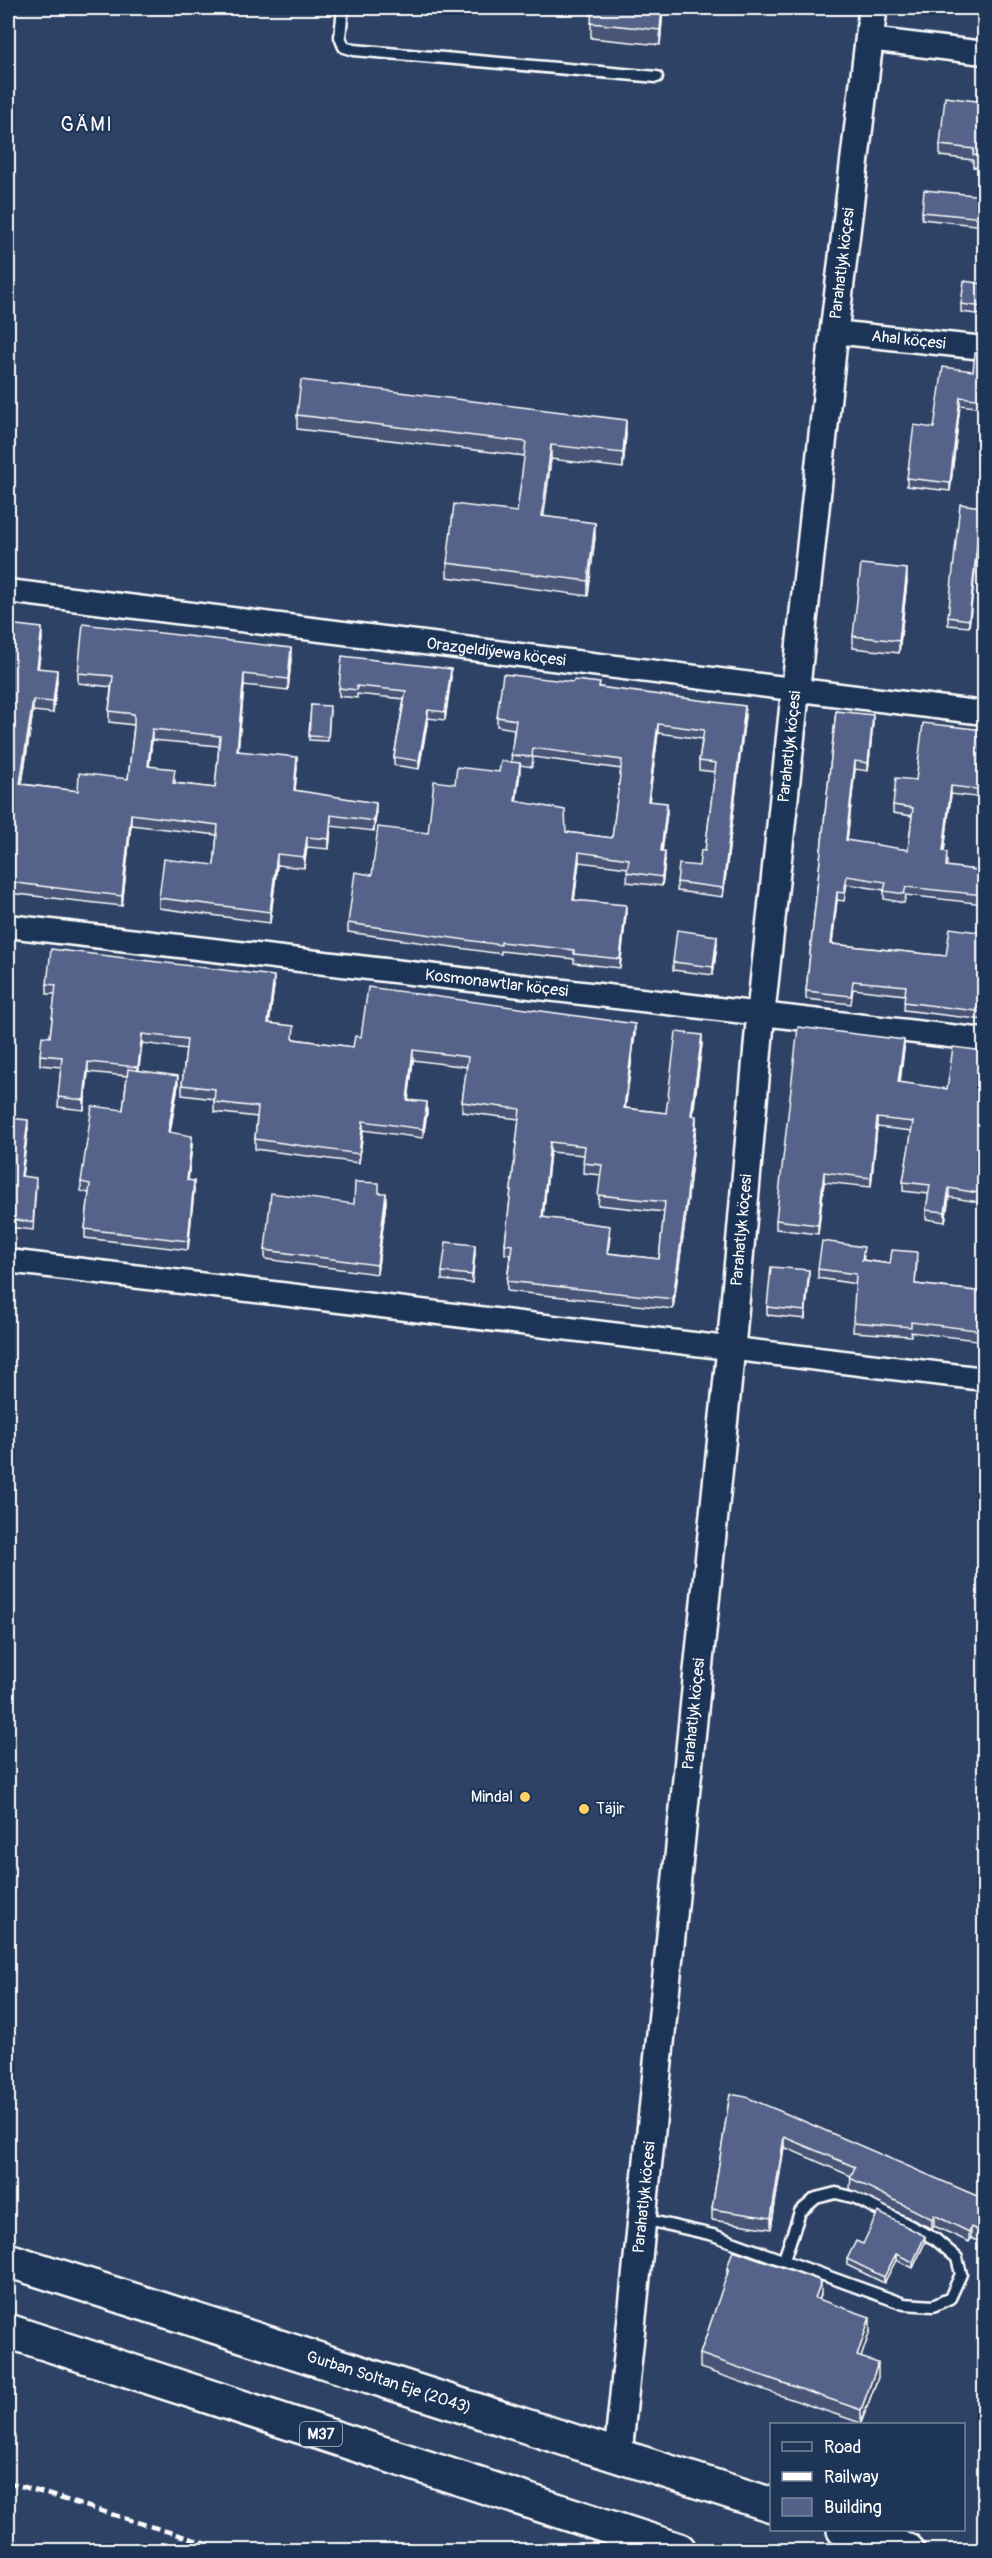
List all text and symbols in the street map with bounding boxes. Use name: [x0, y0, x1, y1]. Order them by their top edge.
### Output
district label: GÄMI: [61, 112, 113, 137]
street label: Parahatlyk köçesi: [826, 206, 859, 320]
street label: Ahal köçesi: [871, 326, 947, 354]
street label: Orazgeldiýewa köçesi: [425, 633, 567, 671]
street label: Parahatlyk köçesi: [774, 690, 805, 803]
street label: Kosmonawtlar köçesi: [424, 965, 569, 1001]
street label: Parahatlyk köçesi: [727, 1173, 756, 1287]
street label: Parahatlyk köçesi: [678, 1657, 709, 1771]
place label: Mindal: [471, 1787, 513, 1807]
marker: Mindal: [518, 1790, 532, 1804]
place label: Täjir: [596, 1799, 625, 1819]
marker: Täjir: [577, 1802, 591, 1816]
street label: Parahatlyk köçesi: [629, 2140, 660, 2254]
street label: Gurban Soltan Eje (2043): [304, 2346, 474, 2418]
road number: M37: [300, 2422, 342, 2446]
legend: [770, 2423, 965, 2531]
text: Road: [824, 2436, 861, 2459]
text: Railway: [824, 2466, 879, 2489]
text: Building: [824, 2496, 882, 2519]

